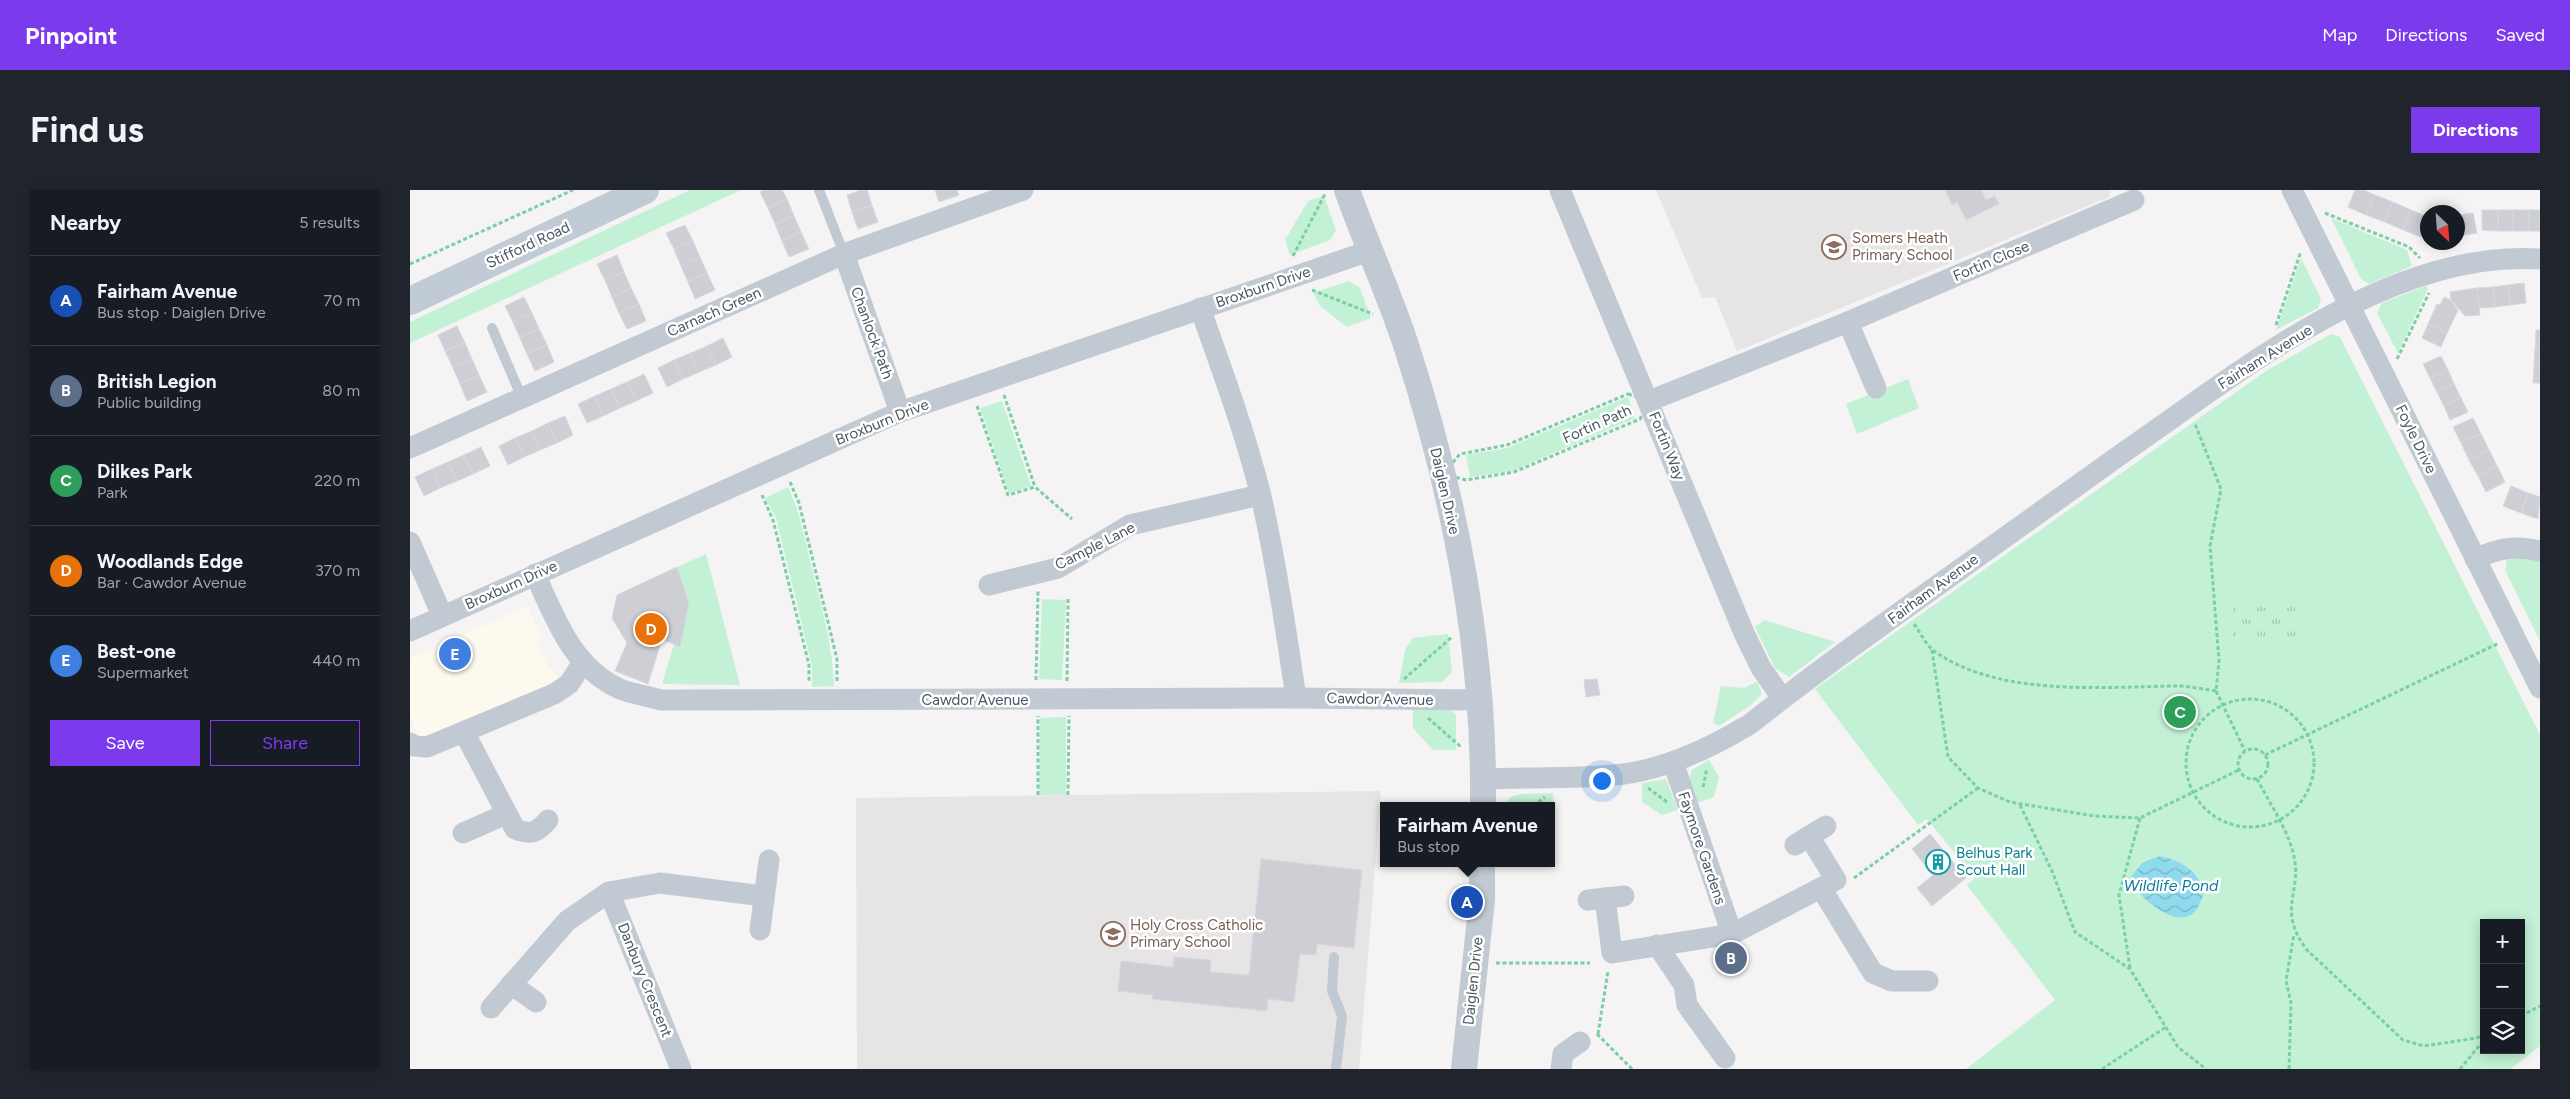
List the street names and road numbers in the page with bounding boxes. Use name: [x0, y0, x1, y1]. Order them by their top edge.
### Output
street label: Stifford Road: [483, 218, 573, 272]
street label: Fortin Close: [1950, 237, 2032, 285]
street label: Broxburn Drive: [1213, 262, 1313, 312]
street label: Carnach Green: [664, 283, 764, 341]
street label: Chanlock Path: [847, 285, 897, 381]
street label: Fairham Avenue: [2215, 321, 2315, 393]
street label: Broxburn Drive: [833, 395, 931, 449]
street label: Fortin Path: [1560, 401, 1634, 447]
street label: Foyle Drive: [2392, 402, 2440, 476]
street label: Fortin Way: [1645, 409, 1689, 483]
street label: Daiglen Drive: [1426, 446, 1464, 536]
street label: Cample Lane: [1052, 518, 1138, 574]
street label: Fairham Avenue: [1884, 550, 1982, 628]
street label: Broxburn Drive: [462, 557, 560, 613]
street label: Cawdor Avenue: [1326, 689, 1434, 709]
street label: Cawdor Avenue: [922, 691, 1028, 709]
street label: Faymore Gardens: [1674, 789, 1730, 907]
street label: Danbury Crescent: [614, 920, 676, 1040]
street label: Daiglen Drive: [1459, 936, 1487, 1026]

